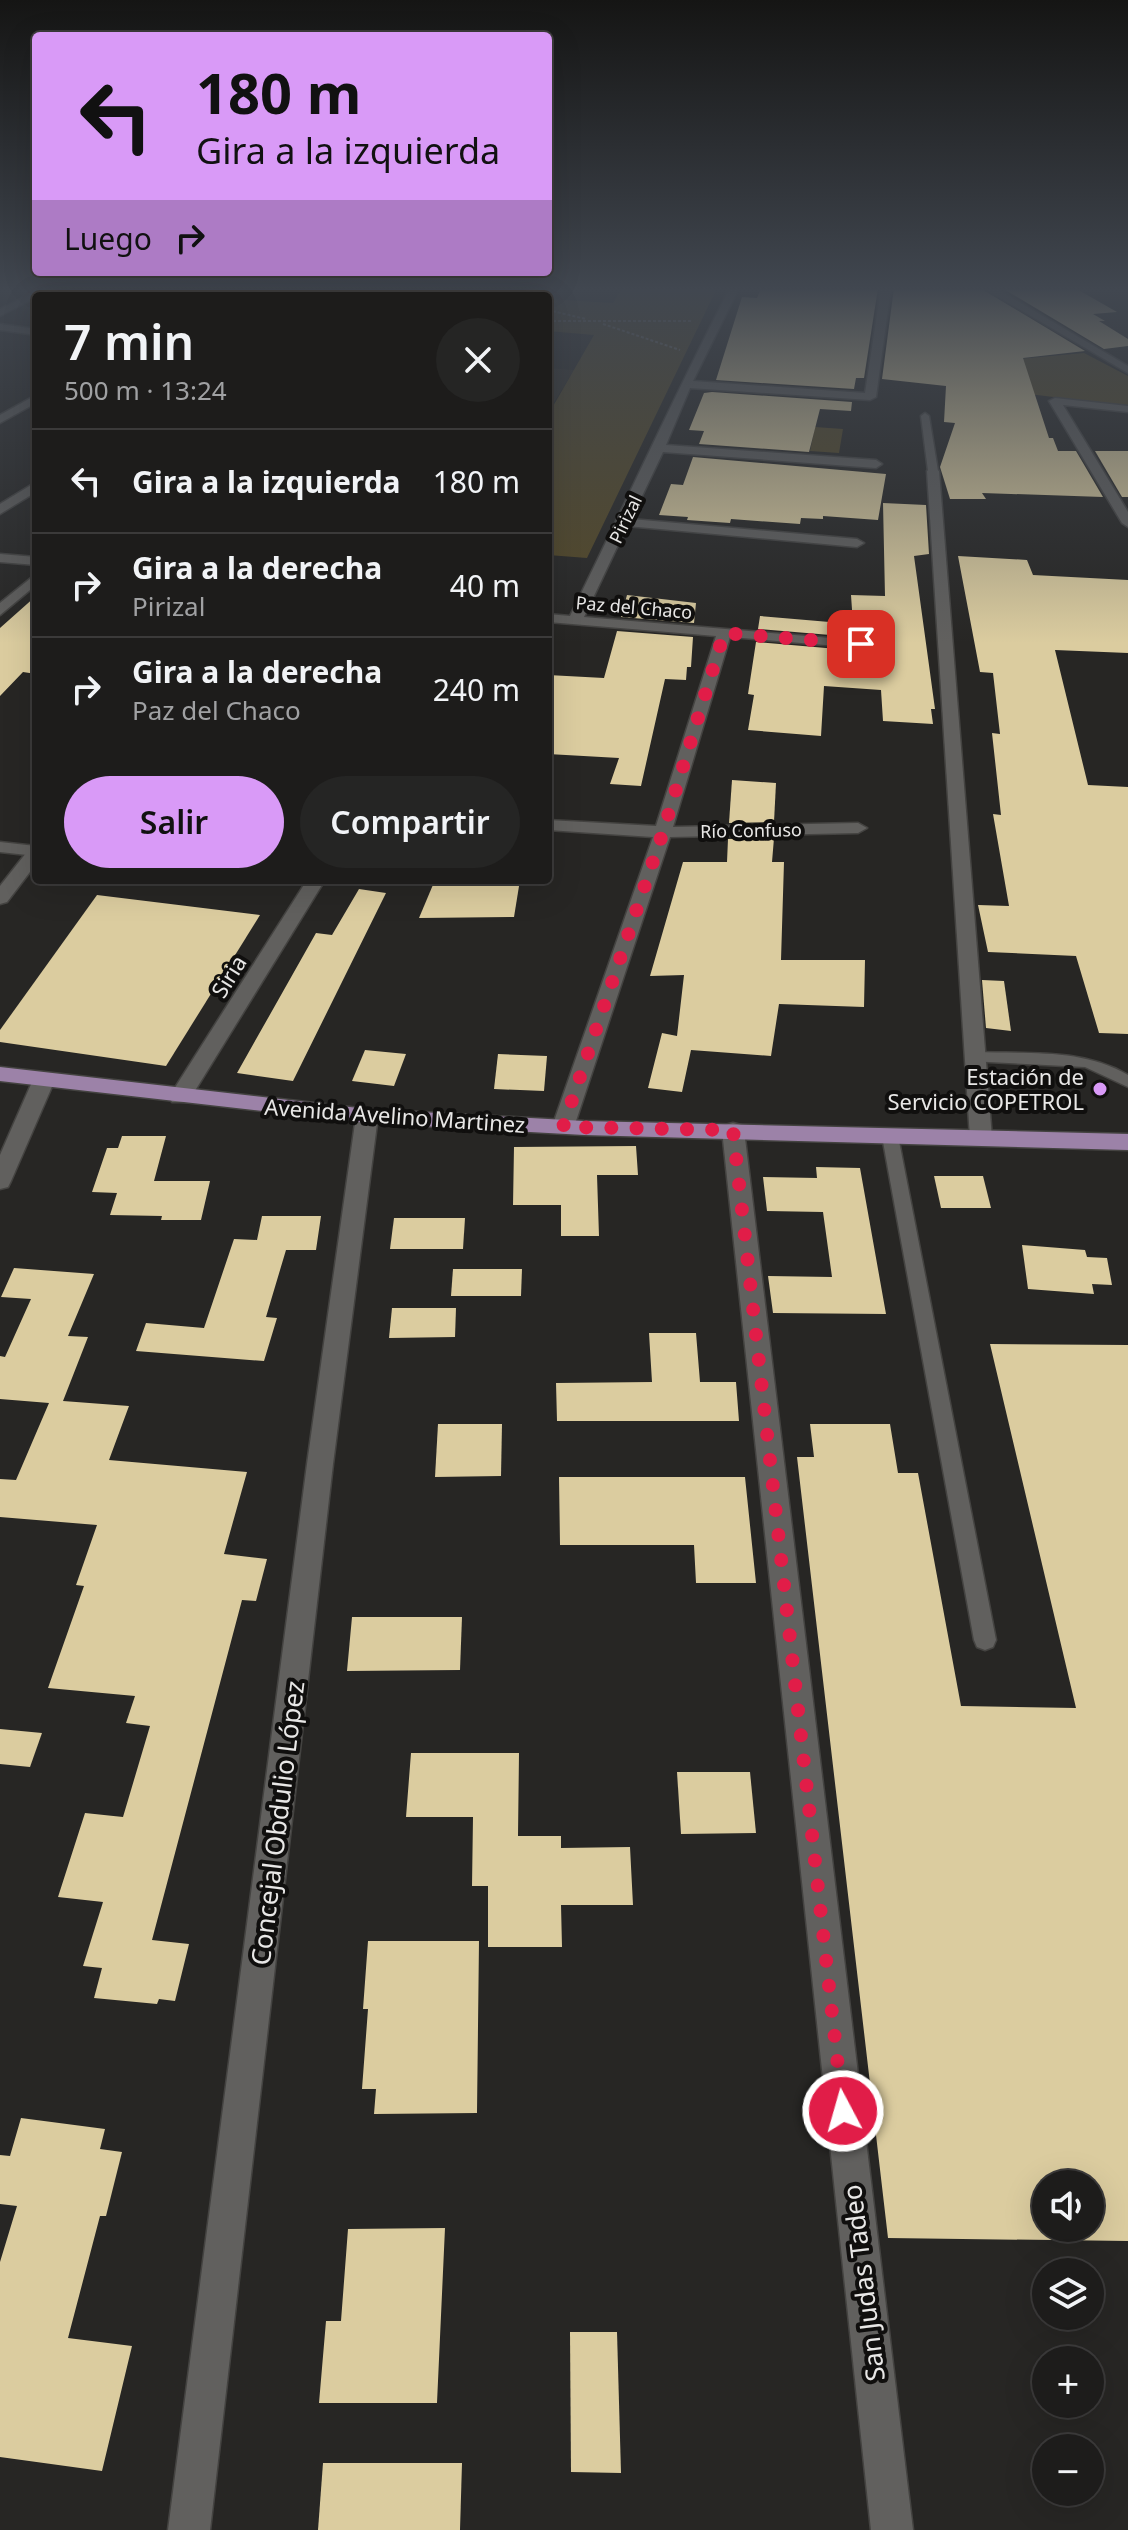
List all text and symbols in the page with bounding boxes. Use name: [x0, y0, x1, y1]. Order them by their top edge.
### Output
text: 180 m: [196, 54, 361, 130]
icon: left: [64, 64, 168, 168]
text: Gira a la izquierda: [196, 126, 500, 175]
icon: right: [168, 216, 212, 260]
text: Luego: [64, 218, 152, 259]
text: 7 min: [64, 309, 194, 374]
button: close: [436, 318, 520, 402]
text: 500 m · 13:24: [64, 372, 227, 408]
icon: left: [64, 459, 108, 503]
text: Gira a la izquierda: [132, 461, 401, 502]
text: 180 m: [433, 461, 520, 502]
street label: Pirizal: [603, 491, 647, 547]
text: Gira a la derecha: [132, 547, 382, 588]
icon: right: [64, 563, 108, 607]
text: 40 m: [450, 565, 520, 606]
text: Pirizal: [132, 588, 205, 624]
street label: Paz del Chaco: [575, 590, 693, 624]
pin: [827, 610, 895, 678]
icon: arrive: [839, 622, 883, 666]
text: Gira a la derecha: [132, 651, 382, 692]
icon: right: [64, 667, 108, 711]
text: 240 m: [433, 669, 520, 710]
text: Paz del Chaco: [132, 692, 301, 728]
button: Salir: [64, 776, 284, 868]
button: Compartir: [300, 776, 520, 868]
street label: Río Confuso: [700, 817, 802, 843]
street label: Siria: [203, 949, 253, 1003]
place label: Estación de Servicio COPETROL: [887, 1061, 1084, 1116]
marker: Estación de Servicio COPETROL: [1091, 1080, 1109, 1098]
street label: Avenida Avelino Martinez: [264, 1091, 526, 1139]
street label: Concejal Obdulio López: [242, 1679, 312, 1967]
position arrow: [801, 2069, 885, 2153]
map controls: [1032, 2170, 1104, 2506]
button: sound: [1032, 2170, 1104, 2242]
street label: San Judas Tadeo: [833, 2183, 893, 2383]
button: layers: [1032, 2258, 1104, 2330]
button: +: [1032, 2346, 1104, 2418]
button: −: [1032, 2434, 1104, 2506]

